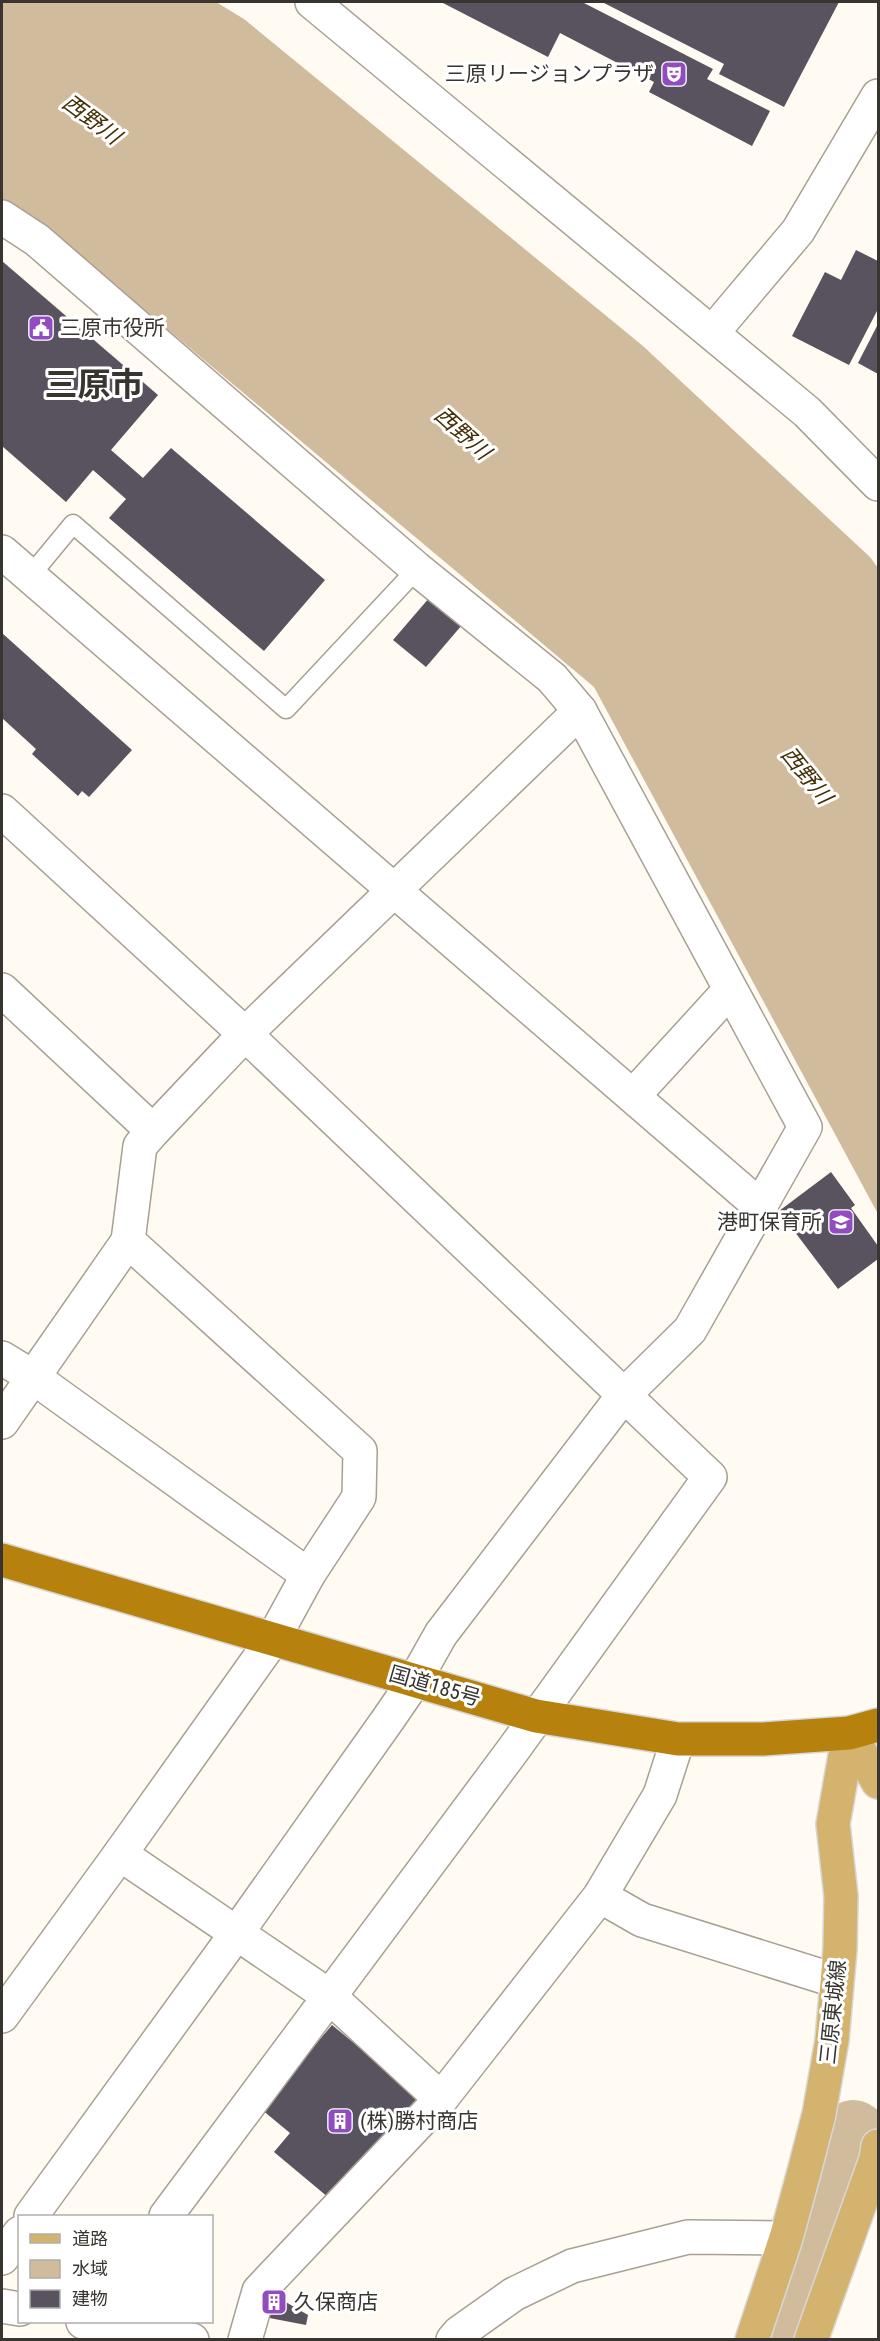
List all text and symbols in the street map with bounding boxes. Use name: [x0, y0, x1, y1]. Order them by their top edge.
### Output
theatre icon: 三原リージョンプラザ: [659, 59, 689, 89]
place label: 三原リージョンプラザ: [445, 62, 654, 86]
water label: 西野川: [58, 90, 127, 150]
public building icon: 三原市役所: [26, 313, 56, 343]
place label: 三原市役所: [60, 316, 165, 340]
district label: 三原市: [45, 365, 144, 404]
water label: 西野川: [430, 402, 497, 466]
water label: 西野川: [776, 742, 838, 810]
school or university icon: 港町保育所: [826, 1207, 856, 1237]
place label: 港町保育所: [717, 1210, 822, 1234]
street label: 国道185号: [386, 1661, 484, 1711]
street label: 三原東城線: [816, 1959, 850, 2065]
building icon: (株)勝村商店: [325, 2106, 355, 2136]
place label: (株)勝村商店: [360, 2109, 478, 2133]
legend: [18, 2215, 213, 2323]
text: 道路: [72, 2228, 108, 2249]
text: 水域: [72, 2258, 108, 2279]
building icon: 久保商店: [259, 2287, 289, 2317]
text: 建物: [72, 2288, 108, 2309]
place label: 久保商店: [294, 2290, 378, 2314]

